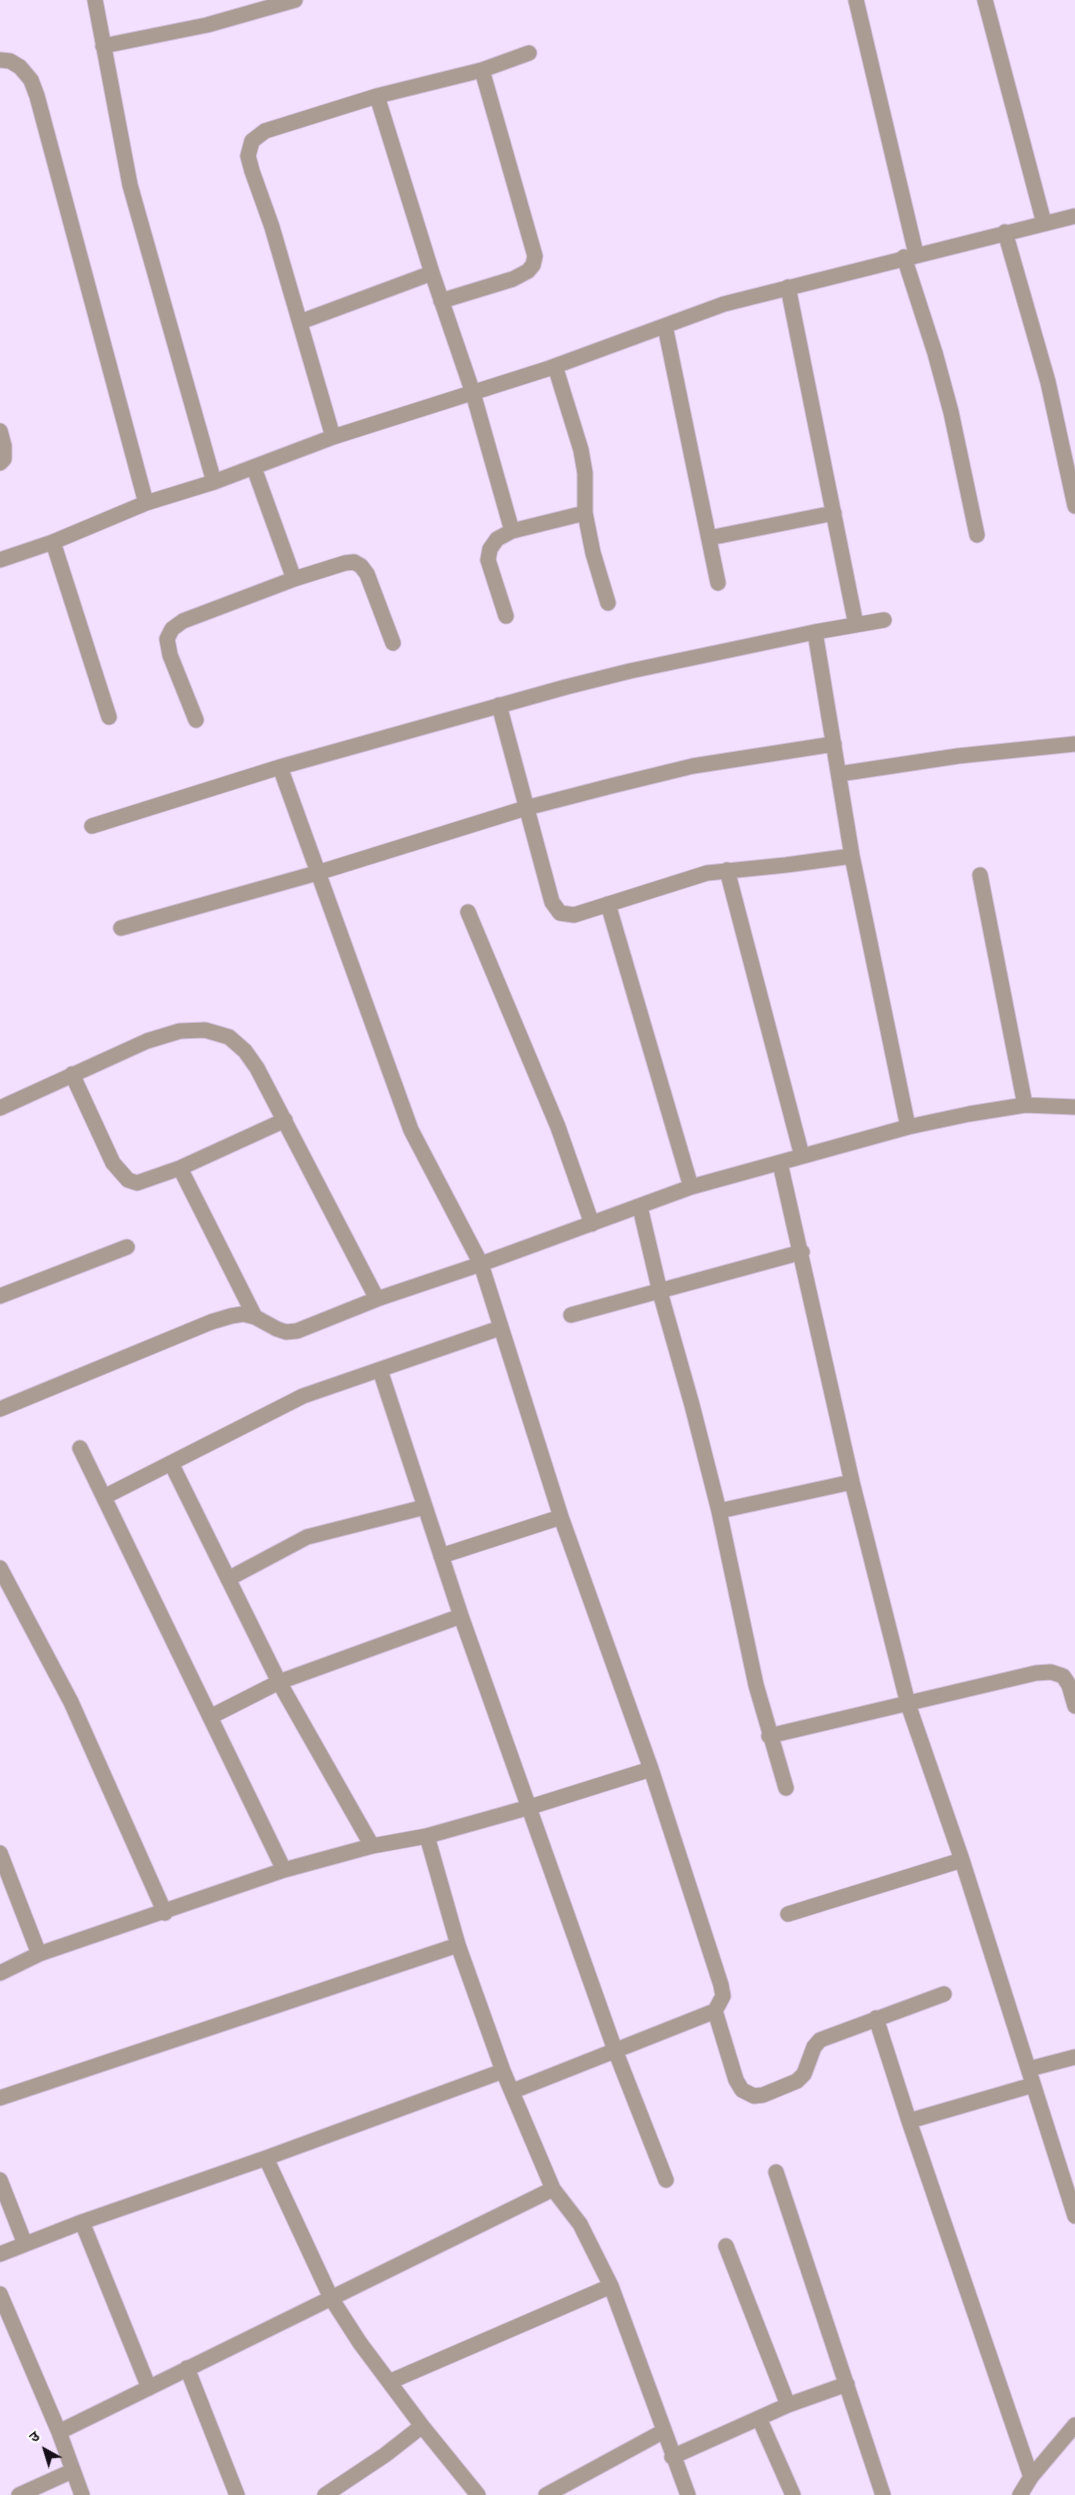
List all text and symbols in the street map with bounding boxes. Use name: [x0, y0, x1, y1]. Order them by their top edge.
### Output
north arrow: [20, 2425, 70, 2475]
text: उ: [27, 2429, 44, 2447]

